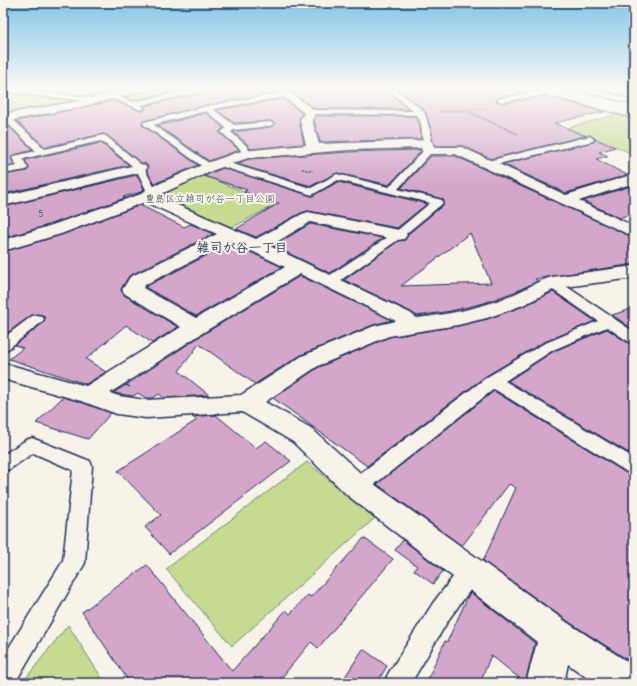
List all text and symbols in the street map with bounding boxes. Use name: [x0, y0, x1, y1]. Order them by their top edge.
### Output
park label: 豊島区立雑司が谷一丁目公園: [145, 193, 275, 205]
house number: 5: [39, 209, 44, 219]
district label: 雑司が谷一丁目: [196, 240, 288, 255]

